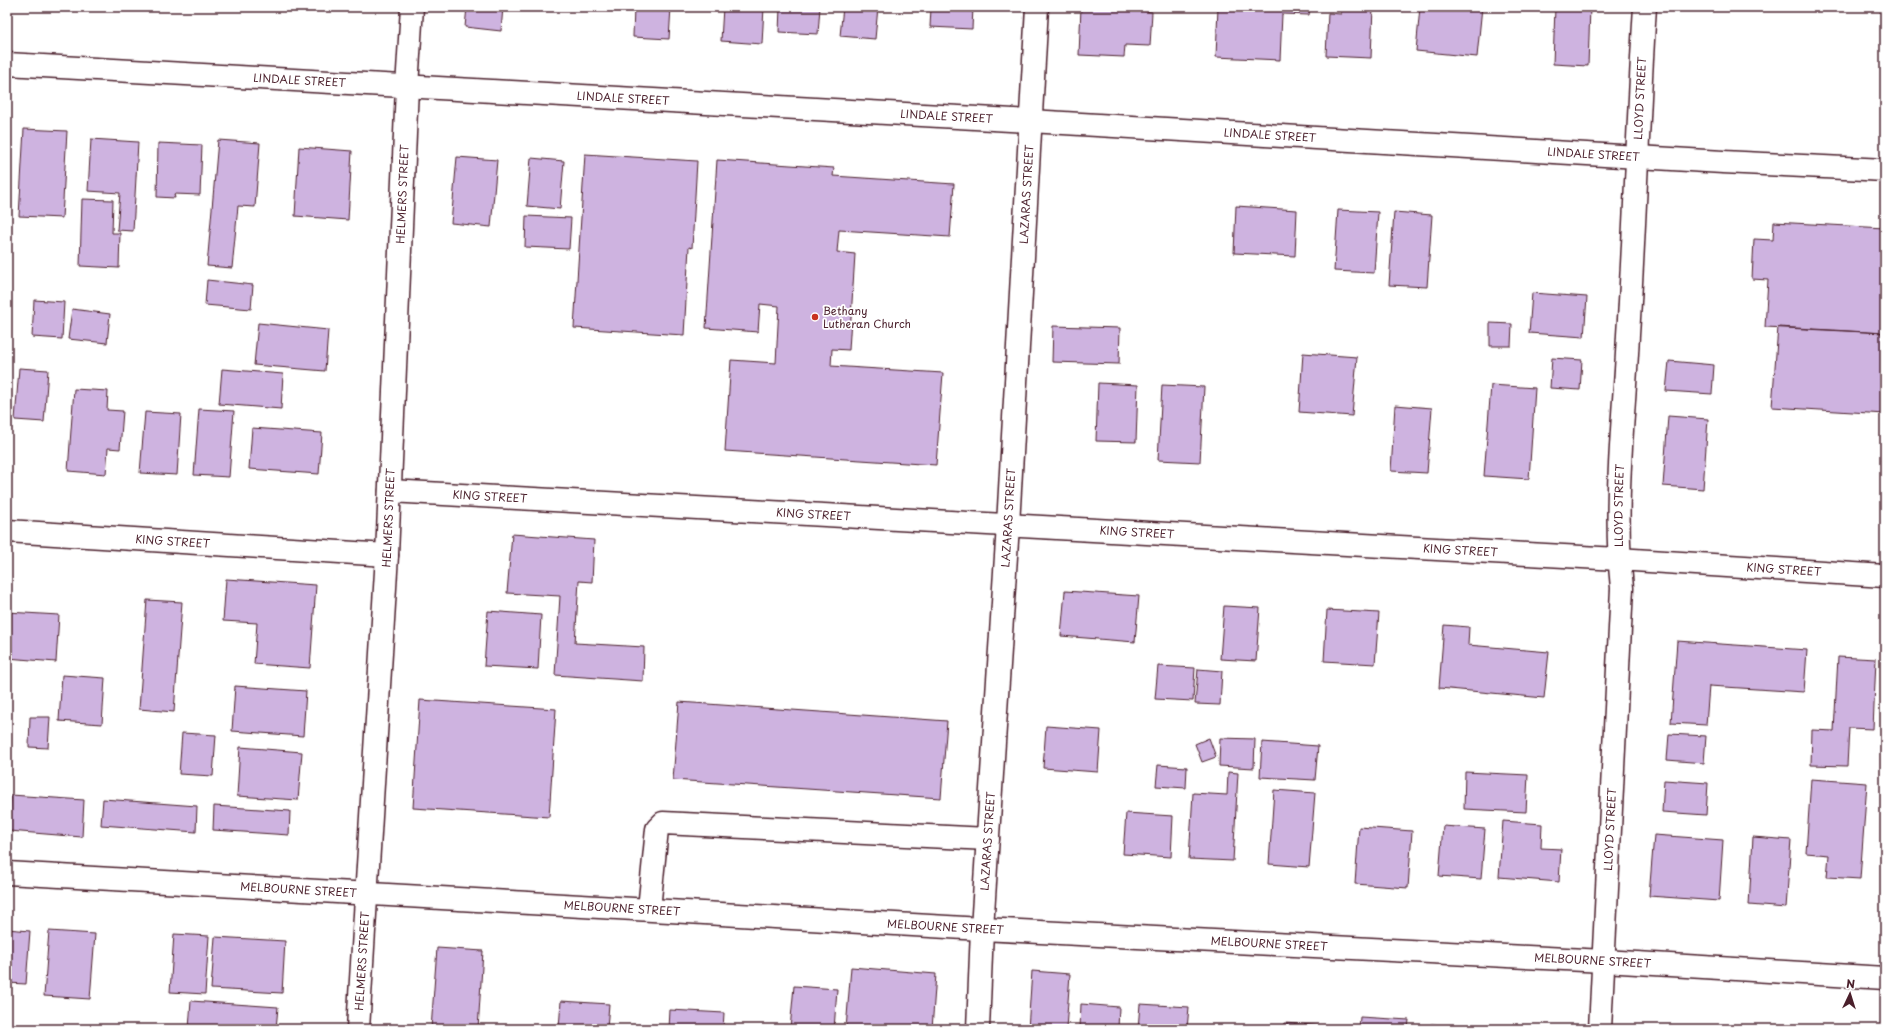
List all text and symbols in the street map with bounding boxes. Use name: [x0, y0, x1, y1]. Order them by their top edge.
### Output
street label: LLOYD STREET: [1629, 56, 1650, 140]
street label: LINDALE STREET: [253, 69, 347, 91]
street label: LINDALE STREET: [576, 87, 670, 109]
street label: LINDALE STREET: [900, 105, 994, 127]
street label: LINDALE STREET: [1223, 123, 1317, 146]
street label: LINDALE STREET: [1547, 143, 1641, 165]
street label: HELMERS STREET: [391, 144, 413, 244]
street label: LAZARAS STREET: [1015, 144, 1037, 244]
place label: Bethany Lutheran Church: [823, 302, 911, 332]
marker: Bethany Lutheran Church: [810, 312, 820, 322]
street label: LLOYD STREET: [1610, 463, 1628, 548]
street label: HELMERS STREET: [377, 467, 399, 568]
street label: LAZARAS STREET: [996, 468, 1019, 568]
street label: KING STREET: [452, 485, 528, 507]
street label: KING STREET: [775, 503, 852, 525]
street label: KING STREET: [1099, 521, 1175, 542]
street label: KING STREET: [135, 530, 211, 552]
street label: KING STREET: [1422, 539, 1499, 560]
street label: KING STREET: [1746, 558, 1822, 580]
street label: LLOYD STREET: [1599, 787, 1620, 871]
street label: LAZARAS STREET: [975, 791, 999, 891]
street label: MELBOURNE STREET: [240, 877, 358, 901]
street label: MELBOURNE STREET: [563, 896, 681, 920]
street label: HELMERS STREET: [350, 910, 373, 1011]
street label: MELBOURNE STREET: [887, 915, 1005, 938]
street label: MELBOURNE STREET: [1210, 932, 1328, 955]
street label: MELBOURNE STREET: [1534, 948, 1652, 972]
north arrow: [1830, 974, 1870, 1014]
text: N: [1846, 975, 1856, 992]

